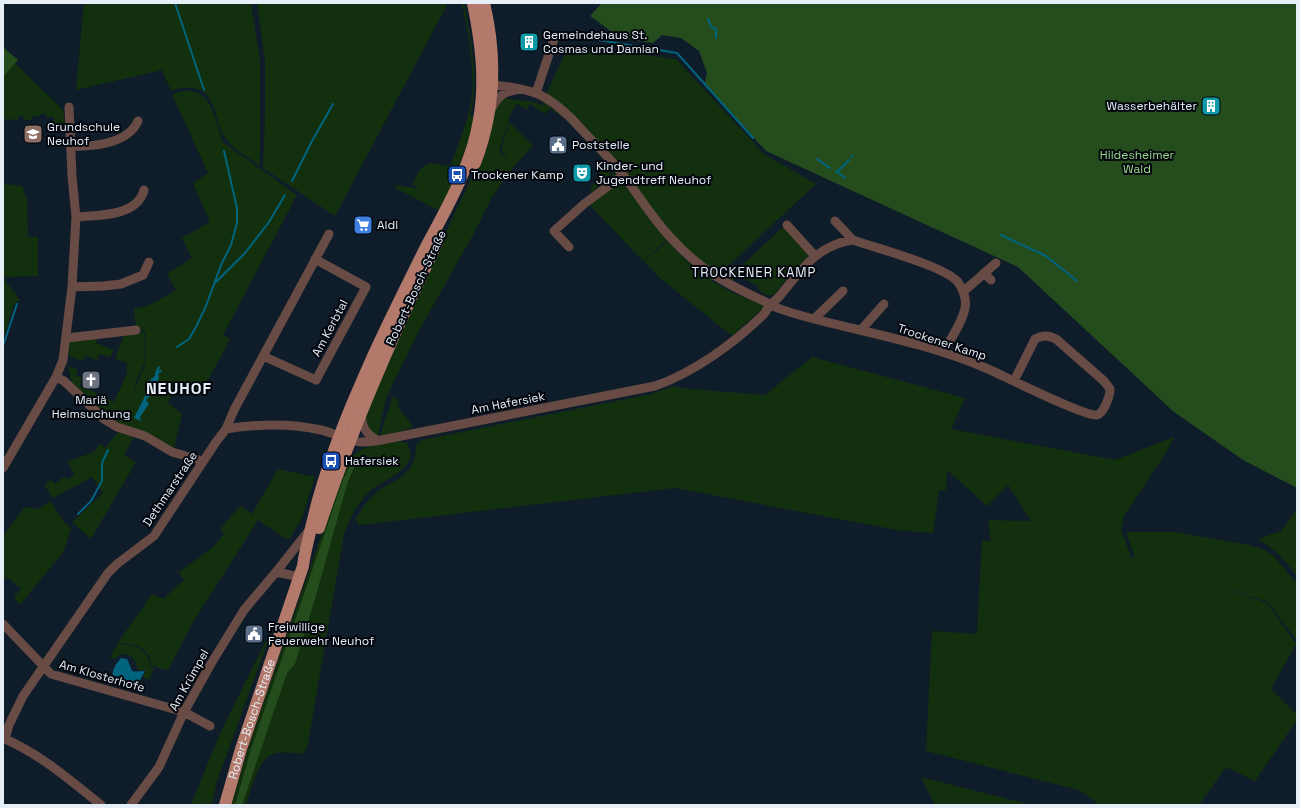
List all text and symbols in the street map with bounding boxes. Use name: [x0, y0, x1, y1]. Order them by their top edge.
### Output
place label: Gemeindehaus St. Cosmas und Damian: [543, 27, 659, 57]
building icon: Gemeindehaus St. Cosmas und Damian: [518, 31, 540, 53]
building icon: Wasserbehälter: [1200, 95, 1222, 117]
place label: Wasserbehälter: [1107, 98, 1197, 114]
place label: Grundschule Neuhof: [47, 119, 120, 149]
school or university icon: Grundschule Neuhof: [22, 123, 44, 145]
public building icon: Poststelle: [547, 134, 569, 156]
place label: Poststelle: [572, 137, 630, 153]
park label: Hildesheimer Wald: [1100, 147, 1175, 177]
place label: Kinder- und Jugendtreff Neuhof: [596, 158, 711, 188]
theatre icon: Kinder- und Jugendtreff Neuhof: [571, 162, 593, 184]
bus stop icon: Trockener Kamp: [446, 164, 468, 186]
place label: Trockener Kamp: [471, 167, 564, 183]
supermarket icon: Aldi: [352, 214, 374, 236]
place label: Aldi: [377, 217, 398, 233]
street label: Robert-Bosch-Straße: [382, 228, 450, 348]
district label: TROCKENER KAMP: [692, 264, 816, 281]
street label: Am Kerbtal: [308, 297, 352, 359]
street label: Trockener Kamp: [895, 320, 989, 364]
church icon: Mariä Heimsuchung: [80, 369, 102, 391]
district label: NEUHOF: [146, 378, 212, 399]
street label: Am Hafersiek: [470, 388, 547, 418]
place label: Mariä Heimsuchung: [52, 392, 130, 422]
street label: Dethmarstraße: [139, 449, 201, 529]
bus stop icon: Hafersiek: [320, 450, 342, 472]
place label: Hafersiek: [345, 453, 399, 469]
place label: Freiwillige Feuerwehr Neuhof: [268, 619, 374, 649]
public building icon: Freiwillige Feuerwehr Neuhof: [243, 623, 265, 645]
street label: Am Krümpel: [165, 646, 213, 714]
street label: Am Klosterhofe: [57, 656, 147, 696]
street label: Robert-Bosch-Straße: [225, 657, 279, 781]

